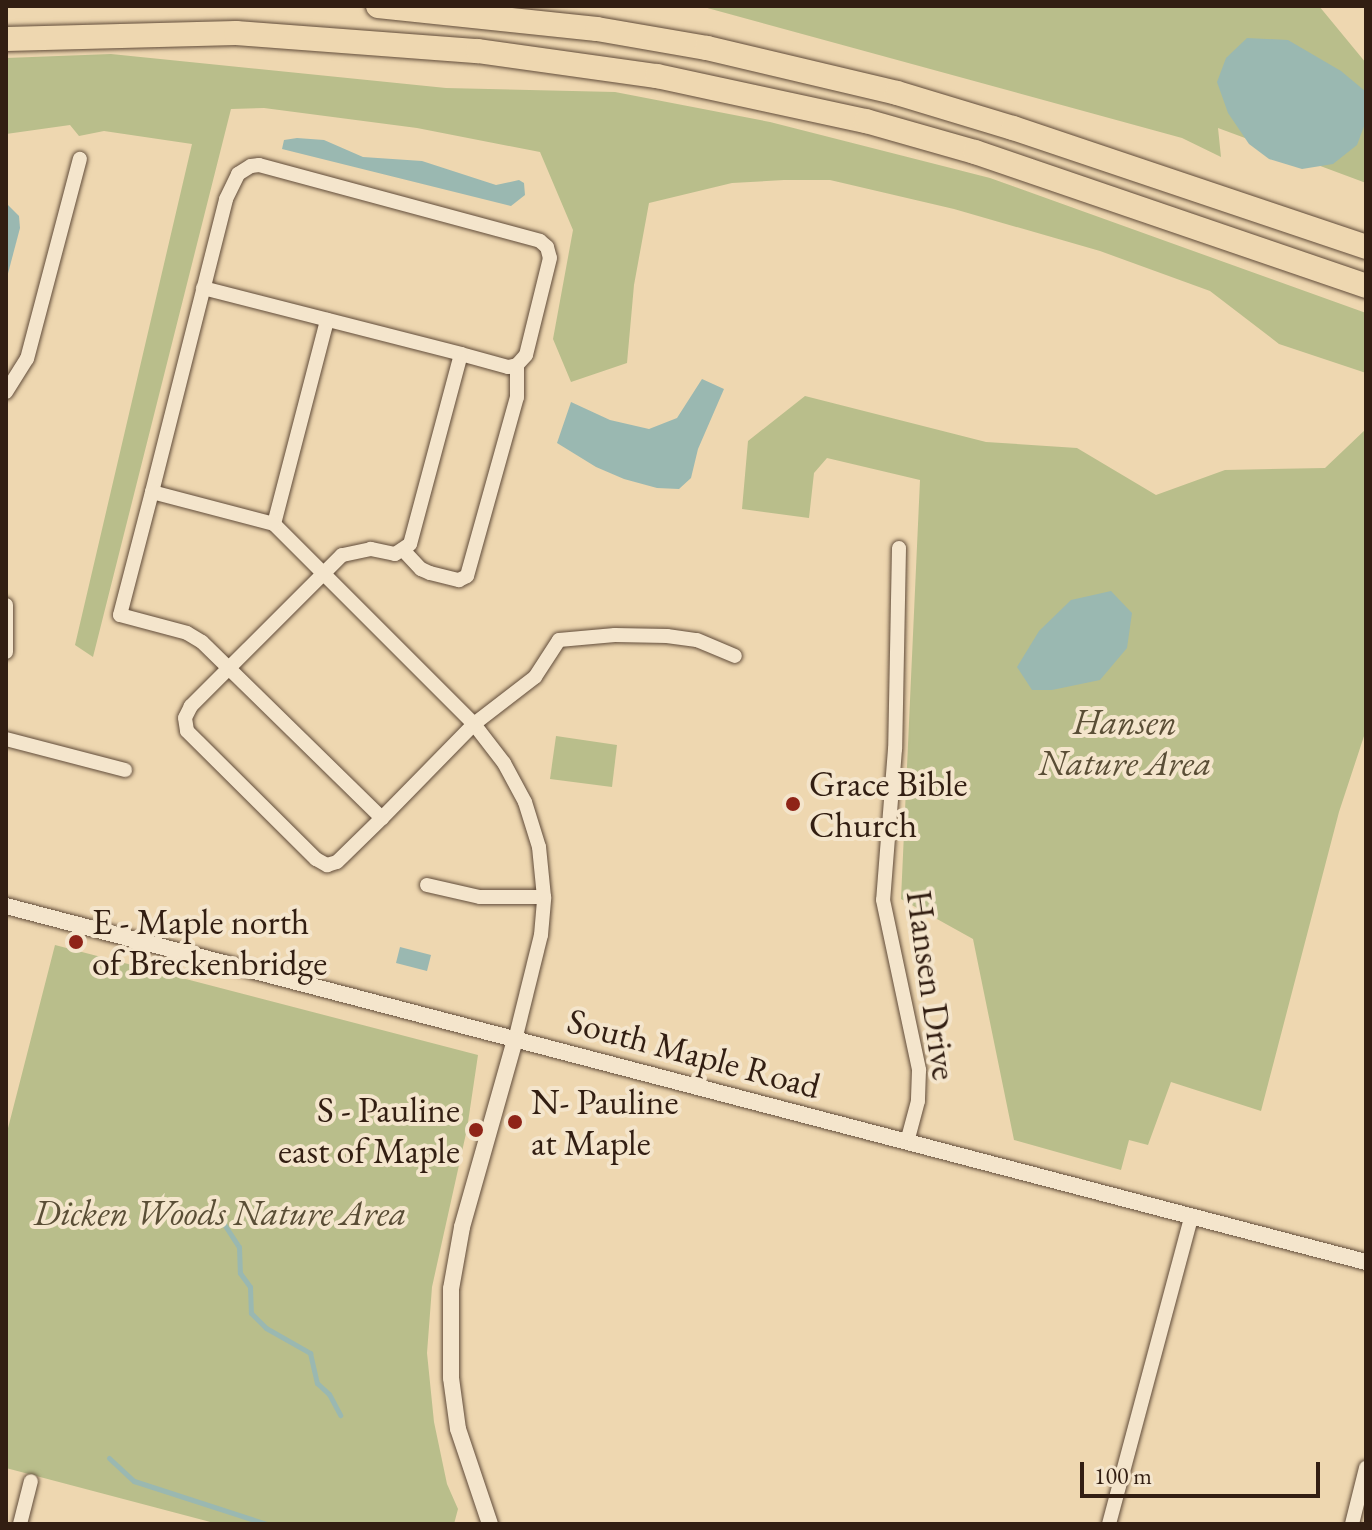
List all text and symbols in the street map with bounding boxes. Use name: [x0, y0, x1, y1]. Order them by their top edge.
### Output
park label: Hansen Nature Area: [1038, 699, 1212, 784]
place label: Grace Bible Church: [809, 761, 967, 846]
marker: Grace Bible Church: [784, 795, 802, 813]
street label: Hansen Drive: [897, 887, 967, 1083]
place label: E - Maple north of Breckenbridge: [92, 899, 327, 984]
marker: E - Maple north of Breckenbridge: [67, 933, 85, 951]
street label: South Maple Road: [563, 998, 825, 1108]
place label: N- Pauline at Maple: [531, 1079, 678, 1164]
place label: S - Pauline east of Maple: [278, 1087, 460, 1172]
marker: N- Pauline at Maple: [506, 1113, 524, 1131]
marker: S - Pauline east of Maple: [467, 1121, 485, 1139]
park label: Dicken Woods Nature Area: [33, 1191, 407, 1235]
scale bar: [1084, 1446, 1324, 1496]
text: 100 m: [1094, 1460, 1152, 1491]

